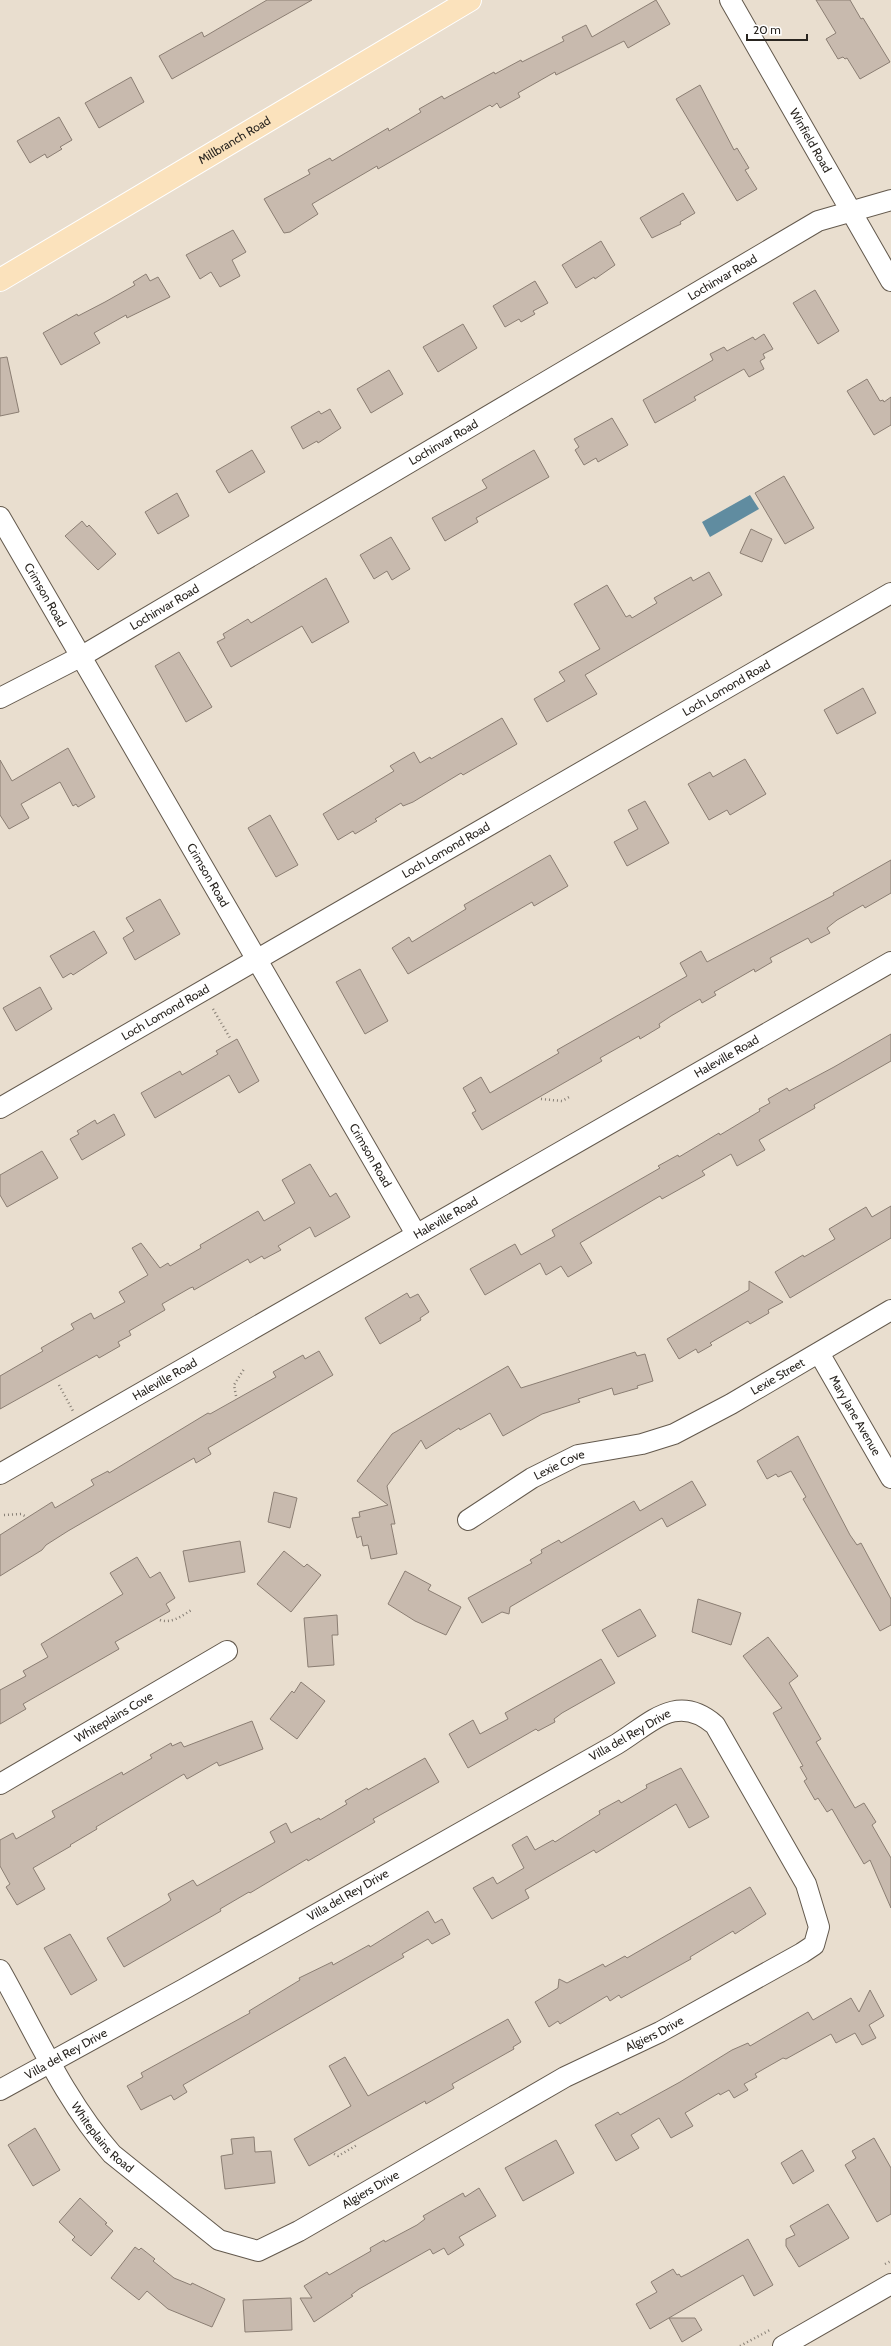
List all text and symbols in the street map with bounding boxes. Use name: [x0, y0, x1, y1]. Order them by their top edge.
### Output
scale bar: [747, 16, 807, 42]
text: 20 m: [753, 22, 781, 37]
street label: Winfield Road: [787, 106, 835, 175]
street label: Millbranch Road: [195, 113, 273, 167]
street label: Lochinvar Road: [685, 251, 759, 303]
street label: Lochinvar Road: [406, 416, 480, 468]
street label: Crimson Road: [21, 560, 70, 629]
street label: Lochinvar Road: [127, 581, 202, 633]
street label: Loch Lomond Road: [680, 656, 773, 719]
street label: Loch Lomond Road: [399, 819, 492, 881]
street label: Crimson Road: [184, 840, 233, 909]
street label: Loch Lomond Road: [119, 981, 212, 1043]
street label: Haleville Road: [691, 1032, 761, 1080]
street label: Crimson Road: [346, 1121, 395, 1190]
street label: Haleville Road: [410, 1193, 480, 1242]
street label: Haleville Road: [130, 1354, 199, 1403]
street label: Lexie Street: [748, 1354, 807, 1398]
street label: Mary Jane Avenue: [826, 1372, 884, 1458]
street label: Lexie Cove: [531, 1446, 586, 1483]
street label: Whiteplains Cove: [72, 1688, 156, 1746]
street label: Villa del Rey Drive: [586, 1705, 673, 1764]
street label: Villa del Rey Drive: [304, 1865, 391, 1924]
street label: Algiers Drive: [623, 2012, 686, 2054]
street label: Villa del Rey Drive: [22, 2025, 109, 2082]
street label: Whiteplains Road: [68, 2099, 137, 2175]
street label: Algiers Drive: [339, 2167, 402, 2212]

